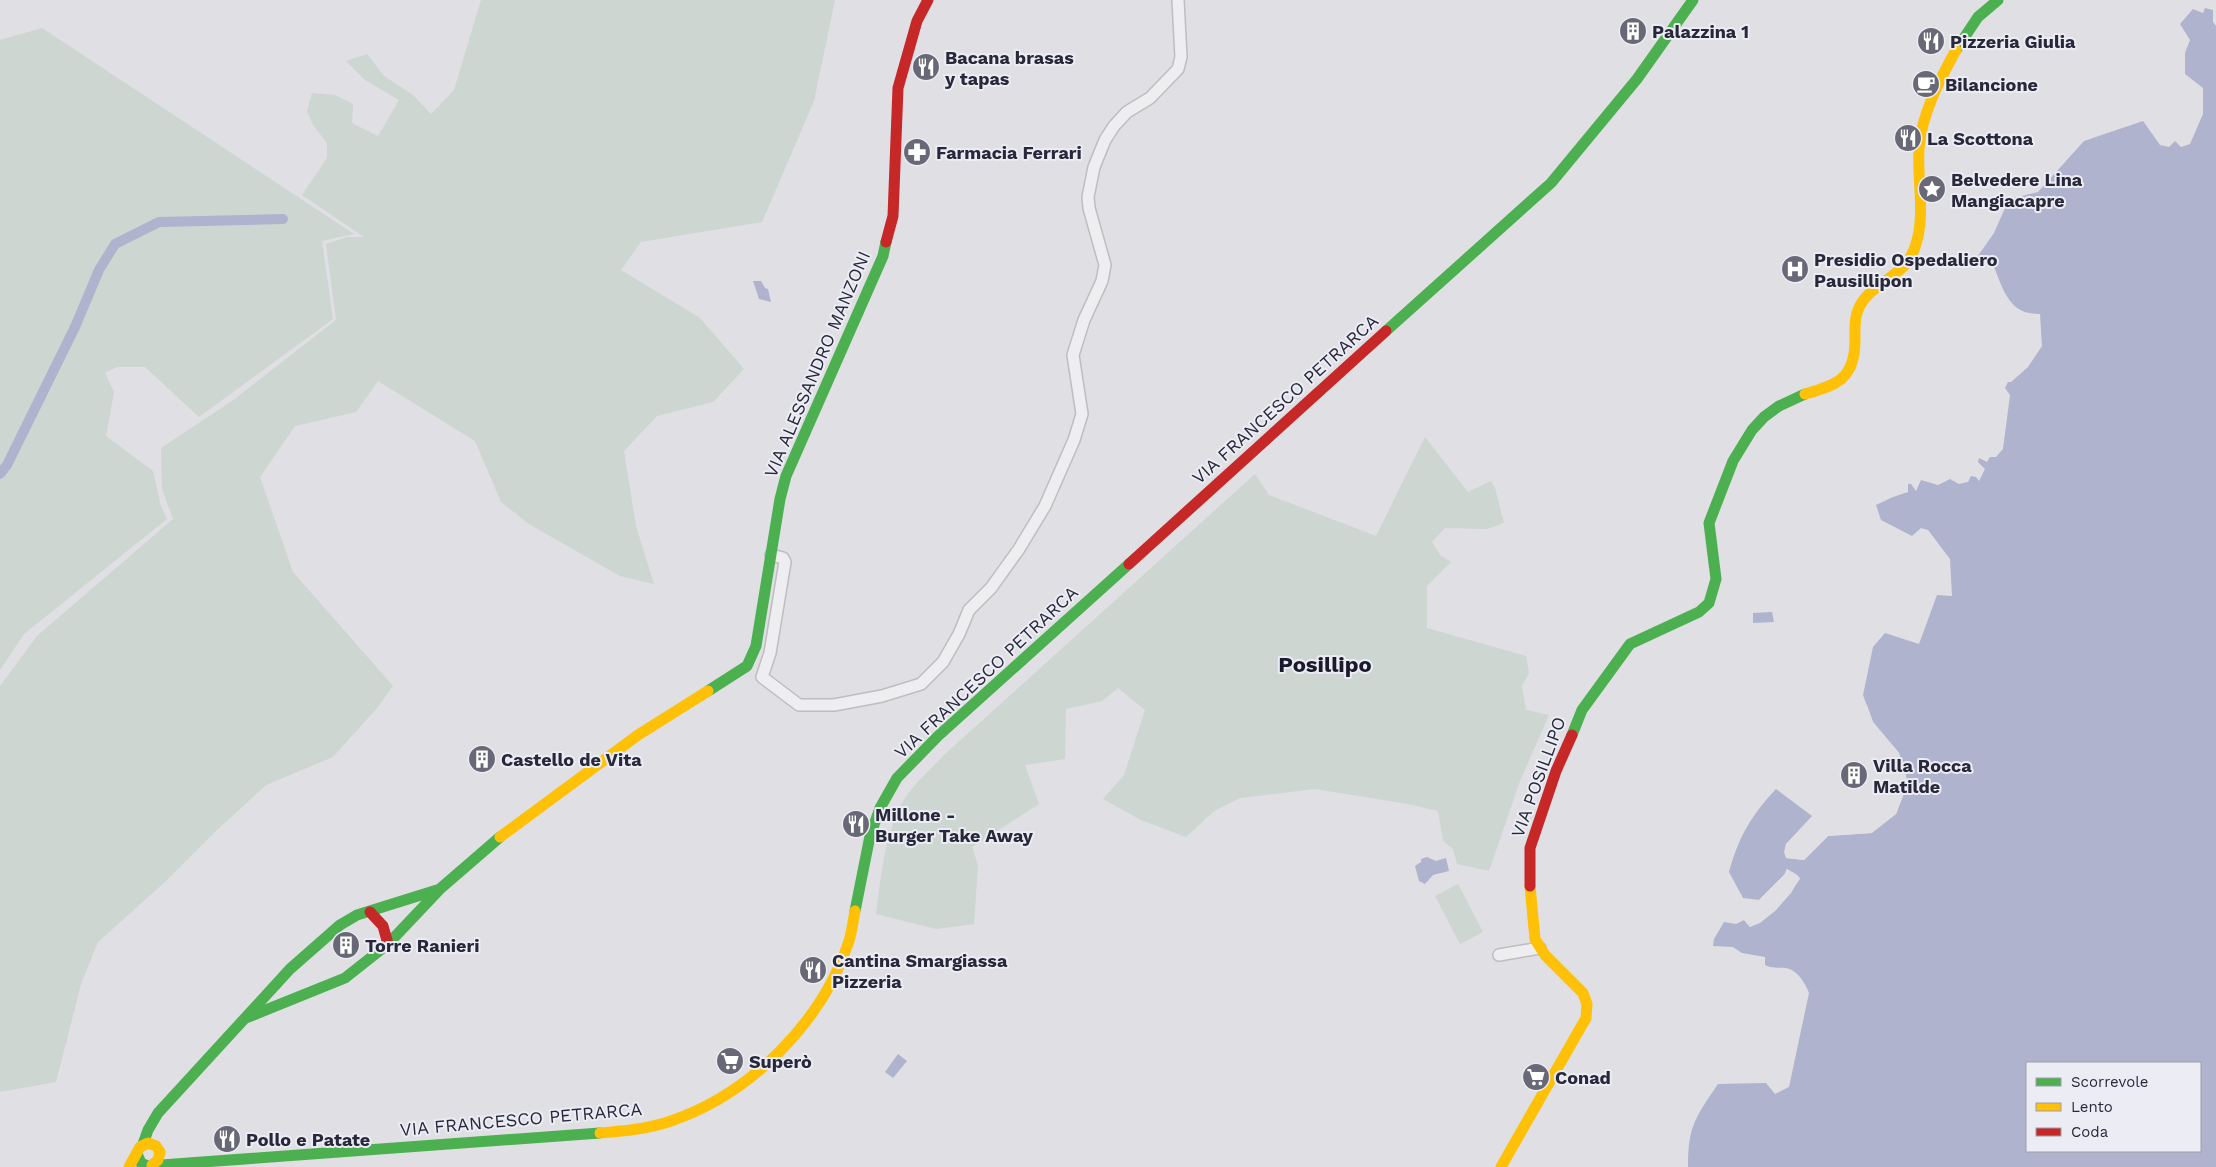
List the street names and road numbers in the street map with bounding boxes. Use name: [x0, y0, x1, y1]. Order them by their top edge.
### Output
street label: VIA ALESSANDRO MANZONI: [760, 248, 874, 480]
street label: VIA FRANCESCO PETRARCA: [1188, 310, 1382, 488]
street label: VIA FRANCESCO PETRARCA: [890, 581, 1082, 763]
street label: VIA POSILLIPO: [1506, 714, 1570, 840]
street label: VIA FRANCESCO PETRARCA: [399, 1098, 643, 1140]

